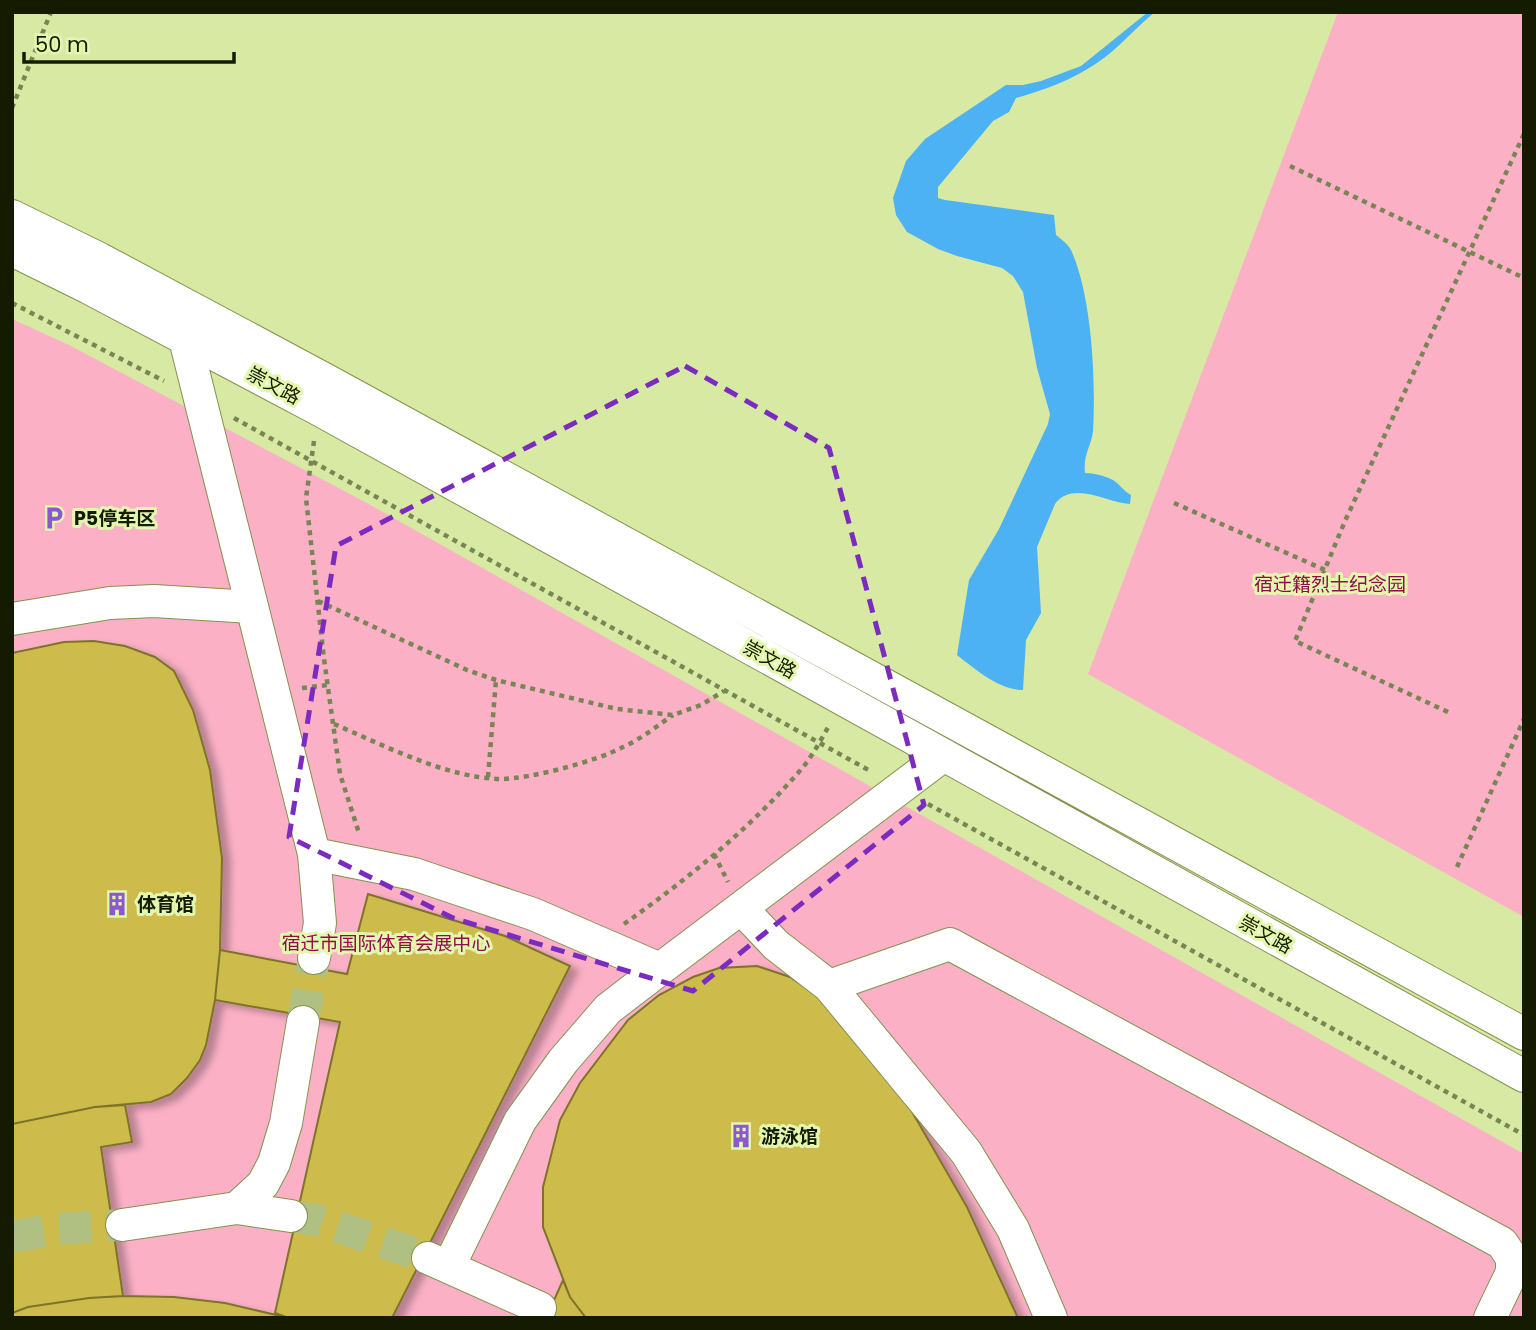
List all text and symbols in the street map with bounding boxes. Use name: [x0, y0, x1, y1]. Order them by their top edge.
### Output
scale bar: [24, 21, 234, 65]
text: 50 m: [35, 30, 89, 59]
street label: 崇文路: [242, 360, 305, 411]
parking icon: P5停车区: [40, 504, 68, 532]
place label: P5停车区: [74, 505, 155, 532]
park label: 宿迁籍烈士纪念园: [1254, 571, 1406, 598]
street label: 崇文路: [738, 634, 801, 685]
building icon: 体育馆: [103, 890, 131, 918]
place label: 体育馆: [137, 891, 194, 918]
street label: 崇文路: [1234, 909, 1297, 960]
park label: 宿迁市国际体育会展中心: [281, 930, 491, 957]
building icon: 游泳馆: [727, 1122, 755, 1150]
place label: 游泳馆: [761, 1123, 818, 1150]

